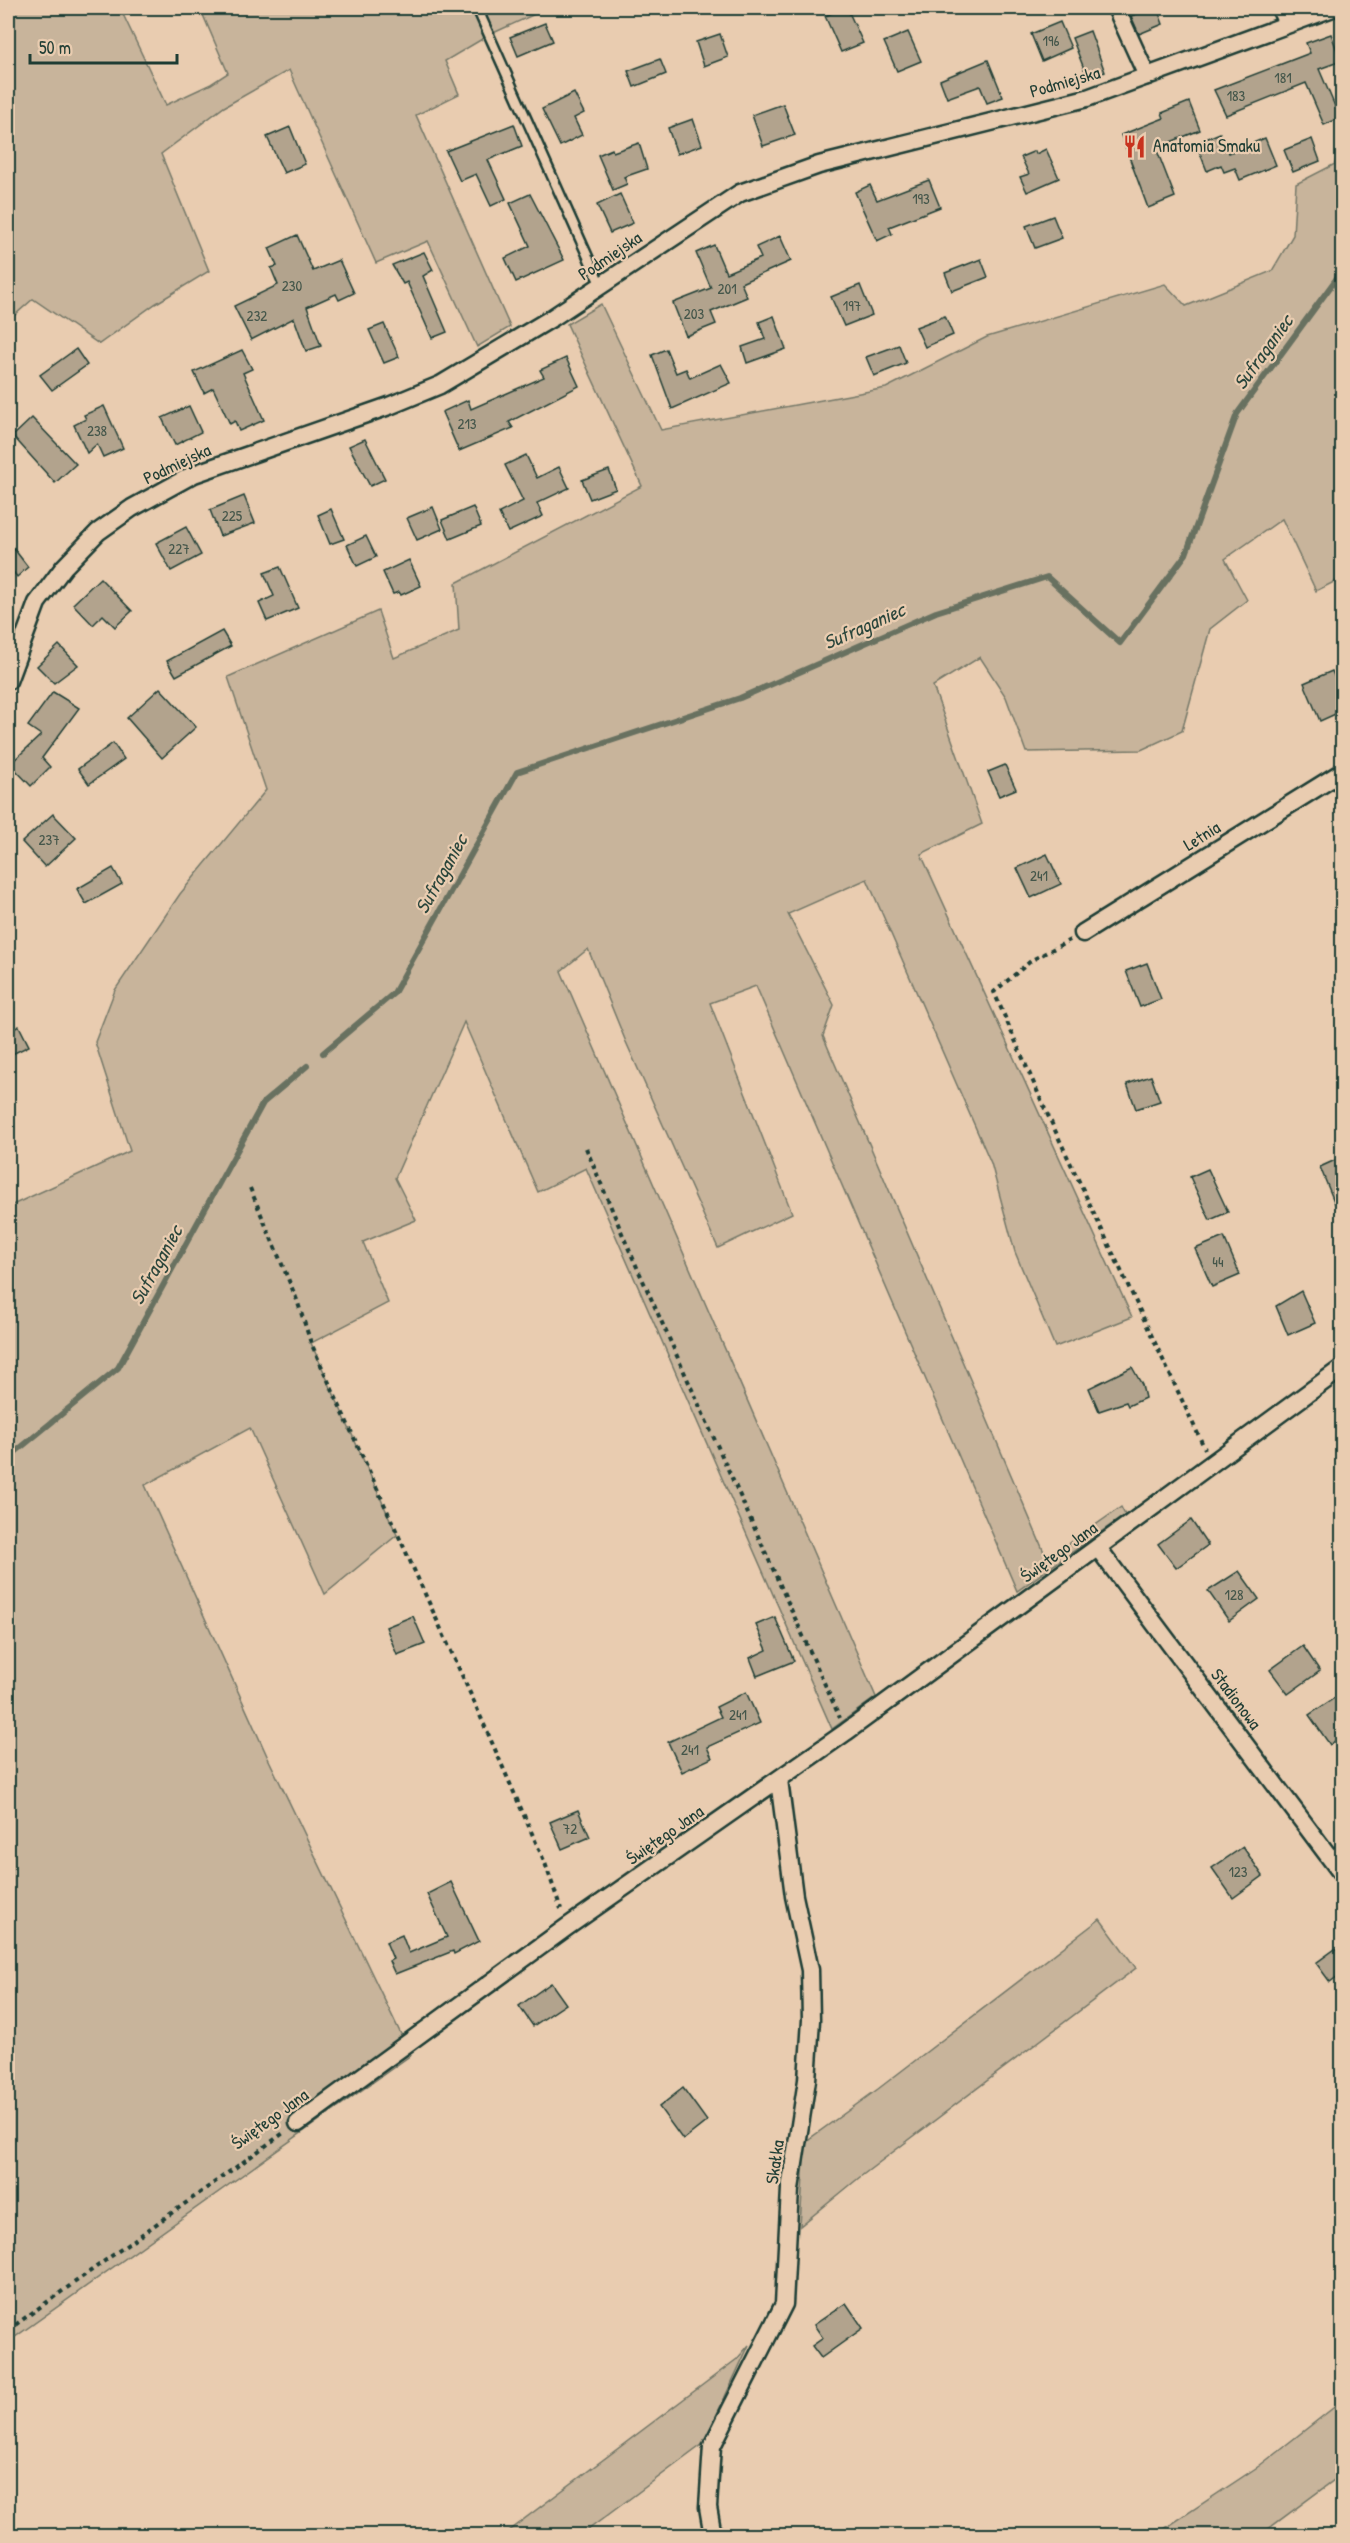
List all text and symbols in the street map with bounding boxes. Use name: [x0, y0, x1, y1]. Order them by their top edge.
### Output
scale bar: [30, 27, 177, 65]
house number: 196: [1043, 30, 1059, 51]
text: 50 m: [39, 35, 71, 60]
street label: Podmiejska: [1027, 60, 1103, 103]
house number: 181: [1274, 67, 1292, 88]
house number: 183: [1227, 85, 1246, 106]
restaurant icon: Anatomia Smaku: [1122, 133, 1148, 159]
place label: Anatomia Smaku: [1153, 133, 1260, 158]
house number: 193: [912, 188, 930, 209]
street label: Podmiejska: [573, 225, 647, 286]
house number: 230: [282, 275, 303, 296]
house number: 201: [717, 278, 737, 299]
house number: 197: [843, 295, 861, 316]
house number: 203: [684, 303, 705, 324]
house number: 232: [247, 305, 267, 326]
water label: Sufraganiec: [1226, 307, 1301, 395]
house number: 213: [457, 413, 477, 434]
house number: 238: [87, 420, 107, 441]
street label: Podmiejska: [139, 437, 215, 490]
house number: 225: [222, 505, 243, 526]
house number: 227: [168, 538, 190, 559]
water label: Sufraganiec: [819, 595, 911, 656]
street label: Letnia: [1178, 815, 1225, 857]
water label: Sufraganiec: [408, 828, 475, 918]
house number: 237: [38, 829, 60, 850]
house number: 241: [1030, 865, 1048, 886]
water label: Sufraganiec: [123, 1219, 190, 1309]
house number: 44: [1212, 1251, 1224, 1272]
street label: Świętego Jana: [1015, 1515, 1102, 1588]
house number: 128: [1225, 1584, 1243, 1605]
street label: Stadionowa: [1205, 1663, 1268, 1734]
house number: 241: [729, 1704, 747, 1725]
house number: 241: [681, 1739, 699, 1760]
street label: Świętego Jana: [621, 1799, 709, 1870]
house number: 72: [563, 1818, 577, 1839]
house number: 123: [1228, 1861, 1248, 1882]
street label: Świętego Jana: [226, 2082, 313, 2155]
street label: Skałka: [759, 2138, 790, 2186]

